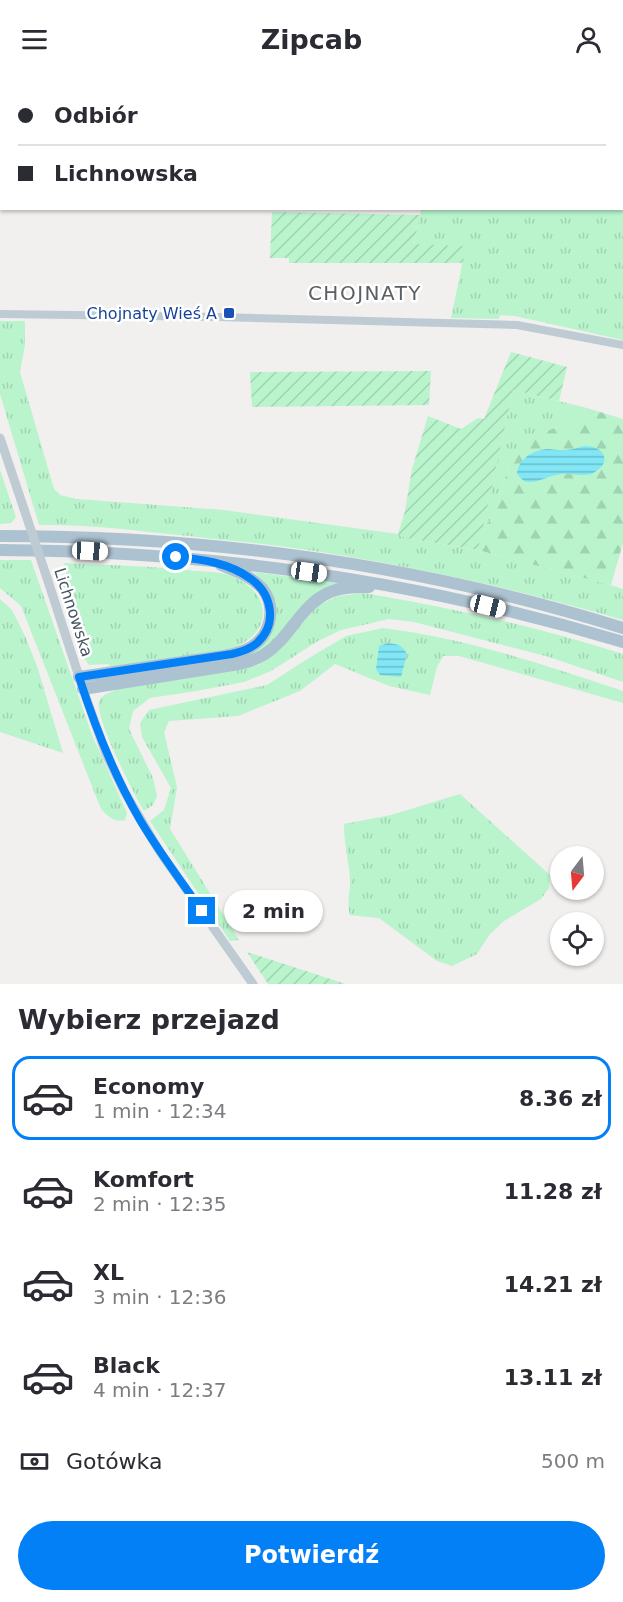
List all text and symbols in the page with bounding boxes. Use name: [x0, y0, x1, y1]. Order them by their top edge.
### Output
icon: menu: [18, 23, 51, 56]
icon: person: [572, 23, 605, 56]
text: Zipcab: [261, 24, 362, 55]
text: Odbiór: [54, 103, 138, 128]
text: Lichnowska: [54, 161, 198, 186]
district label: CHOJNATY: [308, 281, 422, 305]
place label: Chojnaty Wieś A: [87, 304, 217, 323]
marker: Chojnaty Wieś A: [222, 306, 236, 320]
car: [72, 541, 108, 561]
route start: [162, 543, 189, 570]
car: [290, 561, 328, 583]
street label: Lichnowska: [50, 565, 97, 659]
car: [468, 593, 508, 619]
north arrow: [550, 846, 604, 900]
map controls: [550, 846, 604, 966]
callout: 2 min: [223, 890, 322, 932]
route end: [188, 897, 215, 924]
text: 2 min: [242, 899, 305, 923]
button: locate: [550, 912, 604, 966]
text: Wybierz przejazd: [18, 1004, 280, 1035]
icon: car: [21, 1071, 75, 1125]
text: Economy: [93, 1074, 204, 1099]
text: 8.36 zł: [519, 1086, 602, 1111]
text: 1 min · 12:34: [93, 1099, 227, 1123]
icon: car: [21, 1164, 75, 1218]
text: Komfort: [93, 1167, 194, 1192]
text: 11.28 zł: [504, 1179, 602, 1204]
text: 2 min · 12:35: [93, 1192, 227, 1216]
icon: car: [21, 1257, 75, 1311]
text: XL: [93, 1260, 124, 1285]
text: 14.21 zł: [504, 1272, 602, 1297]
text: 3 min · 12:36: [93, 1285, 227, 1309]
icon: car: [21, 1350, 75, 1404]
text: Black: [93, 1353, 160, 1378]
text: 13.11 zł: [504, 1365, 602, 1390]
text: 4 min · 12:37: [93, 1378, 227, 1402]
icon: cash: [18, 1445, 51, 1478]
text: Gotówka: [66, 1449, 162, 1474]
text: 500 m: [541, 1449, 605, 1473]
button: Potwierdź: [18, 1521, 605, 1590]

